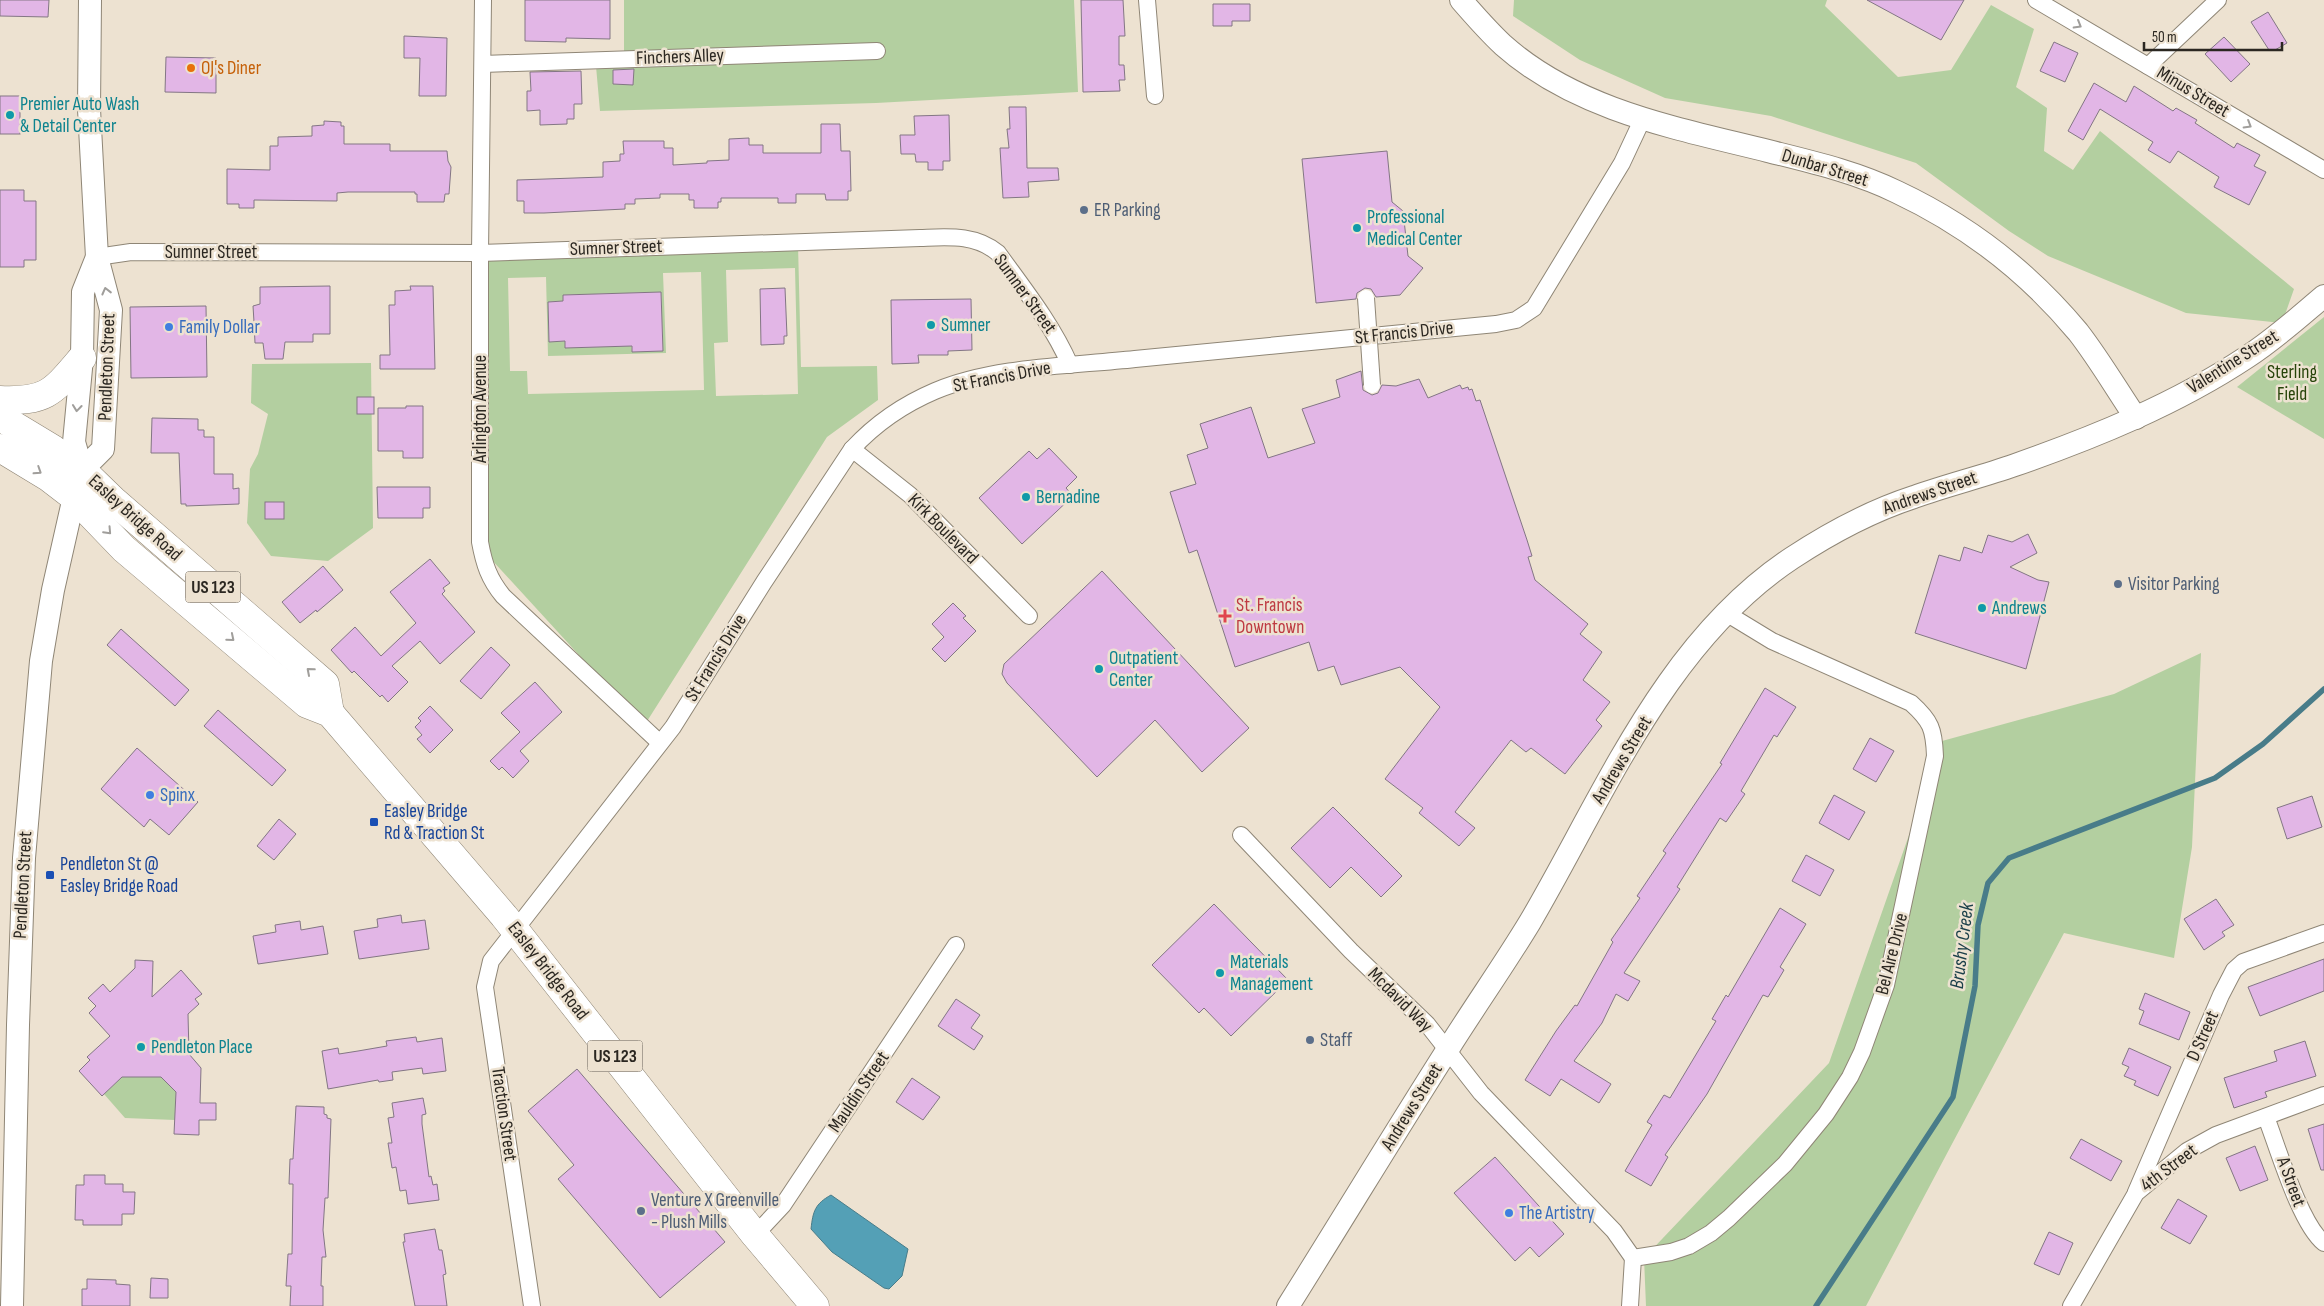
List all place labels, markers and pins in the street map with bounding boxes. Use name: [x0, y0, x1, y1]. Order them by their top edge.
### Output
place label: OJ's Diner: [201, 57, 262, 80]
marker: OJ's Diner: [185, 62, 197, 74]
place label: Premier Auto Wash & Detail Center: [20, 93, 139, 138]
marker: Premier Auto Wash & Detail Center: [4, 109, 16, 121]
place label: ER Parking: [1094, 199, 1161, 222]
marker: ER Parking: [1078, 204, 1090, 216]
place label: Professional Medical Center: [1367, 206, 1463, 251]
marker: Professional Medical Center: [1351, 222, 1363, 234]
place label: Sumner: [941, 314, 991, 337]
place label: Family Dollar: [179, 316, 260, 339]
marker: Sumner: [925, 319, 937, 331]
marker: Family Dollar: [163, 321, 175, 333]
place label: Bernadine: [1036, 486, 1100, 509]
marker: Bernadine: [1020, 491, 1032, 503]
place label: Visitor Parking: [2128, 573, 2220, 596]
marker: Visitor Parking: [2112, 578, 2124, 590]
place label: St. Francis Downtown: [1236, 594, 1304, 639]
place label: Andrews: [1991, 597, 2047, 620]
marker: Andrews: [1976, 602, 1988, 614]
marker: St. Francis Downtown: [1218, 609, 1232, 623]
place label: Outpatient Center: [1109, 647, 1178, 692]
marker: Outpatient Center: [1093, 663, 1105, 675]
place label: Spinx: [160, 784, 195, 807]
marker: Spinx: [144, 789, 156, 801]
place label: Easley Bridge Rd & Traction St: [384, 800, 485, 845]
marker: Easley Bridge Rd & Traction St: [368, 816, 380, 828]
place label: Pendleton St @ Easley Bridge Road: [60, 853, 178, 898]
marker: Pendleton St @ Easley Bridge Road: [44, 869, 56, 881]
place label: Materials Management: [1230, 951, 1313, 996]
marker: Materials Management: [1214, 967, 1226, 979]
place label: Staff: [1320, 1029, 1352, 1052]
marker: Staff: [1304, 1034, 1316, 1046]
place label: Pendleton Place: [151, 1036, 253, 1059]
marker: Pendleton Place: [135, 1041, 147, 1053]
place label: Venture X Greenville - Plush Mills: [651, 1189, 779, 1234]
place label: The Artistry: [1519, 1202, 1595, 1225]
marker: Venture X Greenville - Plush Mills: [635, 1205, 647, 1217]
marker: The Artistry: [1503, 1207, 1515, 1219]

